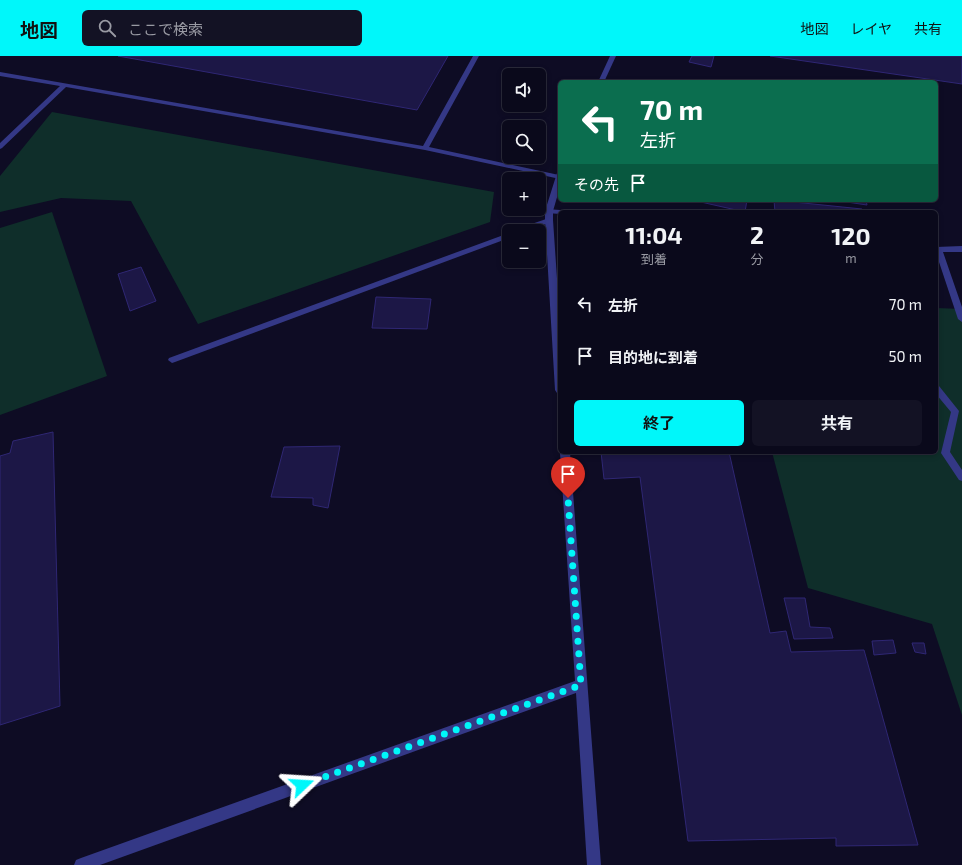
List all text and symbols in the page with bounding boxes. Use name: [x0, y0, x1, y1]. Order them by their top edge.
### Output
search box: [82, 10, 362, 46]
icon: search: [96, 17, 118, 39]
text: 地図: [20, 18, 58, 41]
text: ここで検索: [128, 20, 203, 38]
text: 地図: [800, 20, 828, 37]
text: レイヤ: [850, 20, 892, 37]
text: 共有: [914, 20, 942, 37]
map controls: [502, 68, 546, 268]
button: sound: [502, 68, 546, 112]
text: 70 m: [640, 92, 703, 126]
icon: left: [574, 96, 626, 148]
button: search: [502, 120, 546, 164]
text: 左折: [640, 129, 676, 151]
button: +: [502, 172, 546, 216]
icon: arrive: [627, 172, 649, 194]
text: その先: [574, 175, 619, 193]
text: 11:04: [625, 220, 683, 249]
text: 2: [750, 220, 764, 249]
text: 120: [831, 221, 871, 250]
button: −: [502, 224, 546, 268]
text: m: [845, 250, 857, 266]
text: 到着: [641, 251, 667, 267]
text: 分: [750, 251, 763, 267]
icon: left: [574, 293, 596, 315]
text: 70 m: [889, 295, 922, 313]
text: 左折: [608, 296, 638, 314]
icon: arrive: [574, 345, 596, 367]
text: 50 m: [888, 347, 922, 365]
text: 目的地に到着: [608, 348, 698, 366]
button: 終了: [574, 400, 744, 446]
button: 共有: [752, 400, 922, 446]
pin: [551, 457, 585, 498]
icon: arrive: [557, 463, 579, 485]
position arrow: [281, 764, 323, 806]

